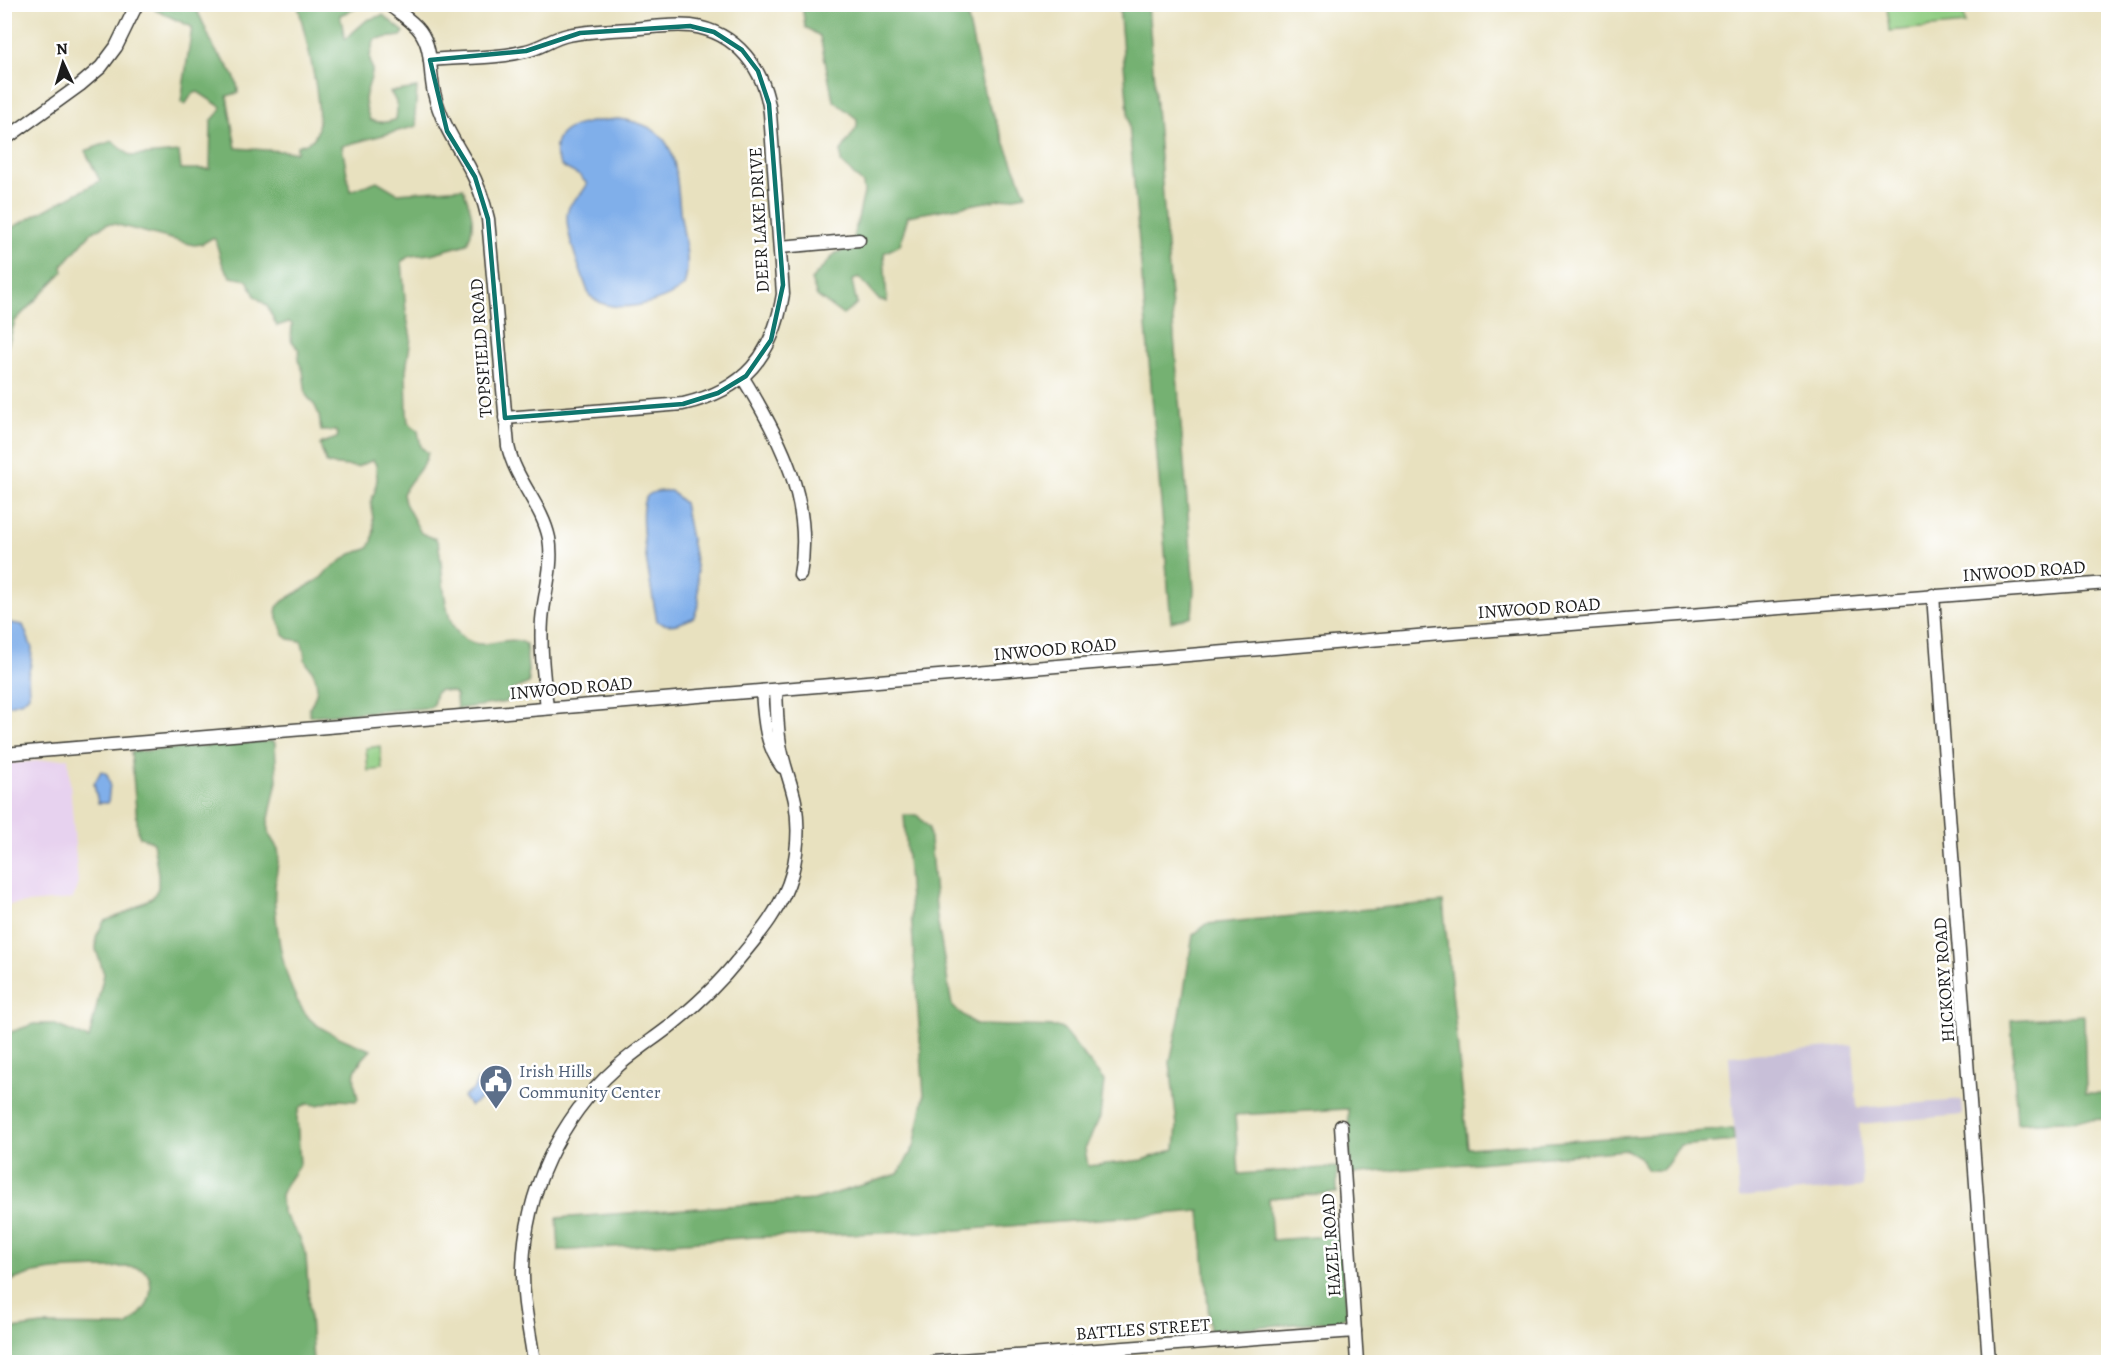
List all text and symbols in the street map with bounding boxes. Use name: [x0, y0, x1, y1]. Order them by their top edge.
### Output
north arrow: [33, 33, 93, 93]
text: N: [55, 38, 69, 60]
street label: DEER LAKE DRIVE: [743, 147, 775, 293]
street label: TOPSFIELD ROAD: [464, 278, 498, 418]
street label: INWOOD ROAD: [1962, 555, 2086, 587]
street label: INWOOD ROAD: [1477, 592, 1601, 624]
street label: INWOOD ROAD: [993, 632, 1117, 666]
street label: INWOOD ROAD: [509, 671, 633, 705]
street label: HICKORY ROAD: [1928, 917, 1960, 1043]
place label: Irish Hills Community Center: [519, 1059, 661, 1104]
public building icon: Irish Hills Community Center: [478, 1063, 514, 1110]
street label: HAZEL ROAD: [1315, 1192, 1347, 1298]
street label: BATTLES STREET: [1075, 1312, 1211, 1346]

